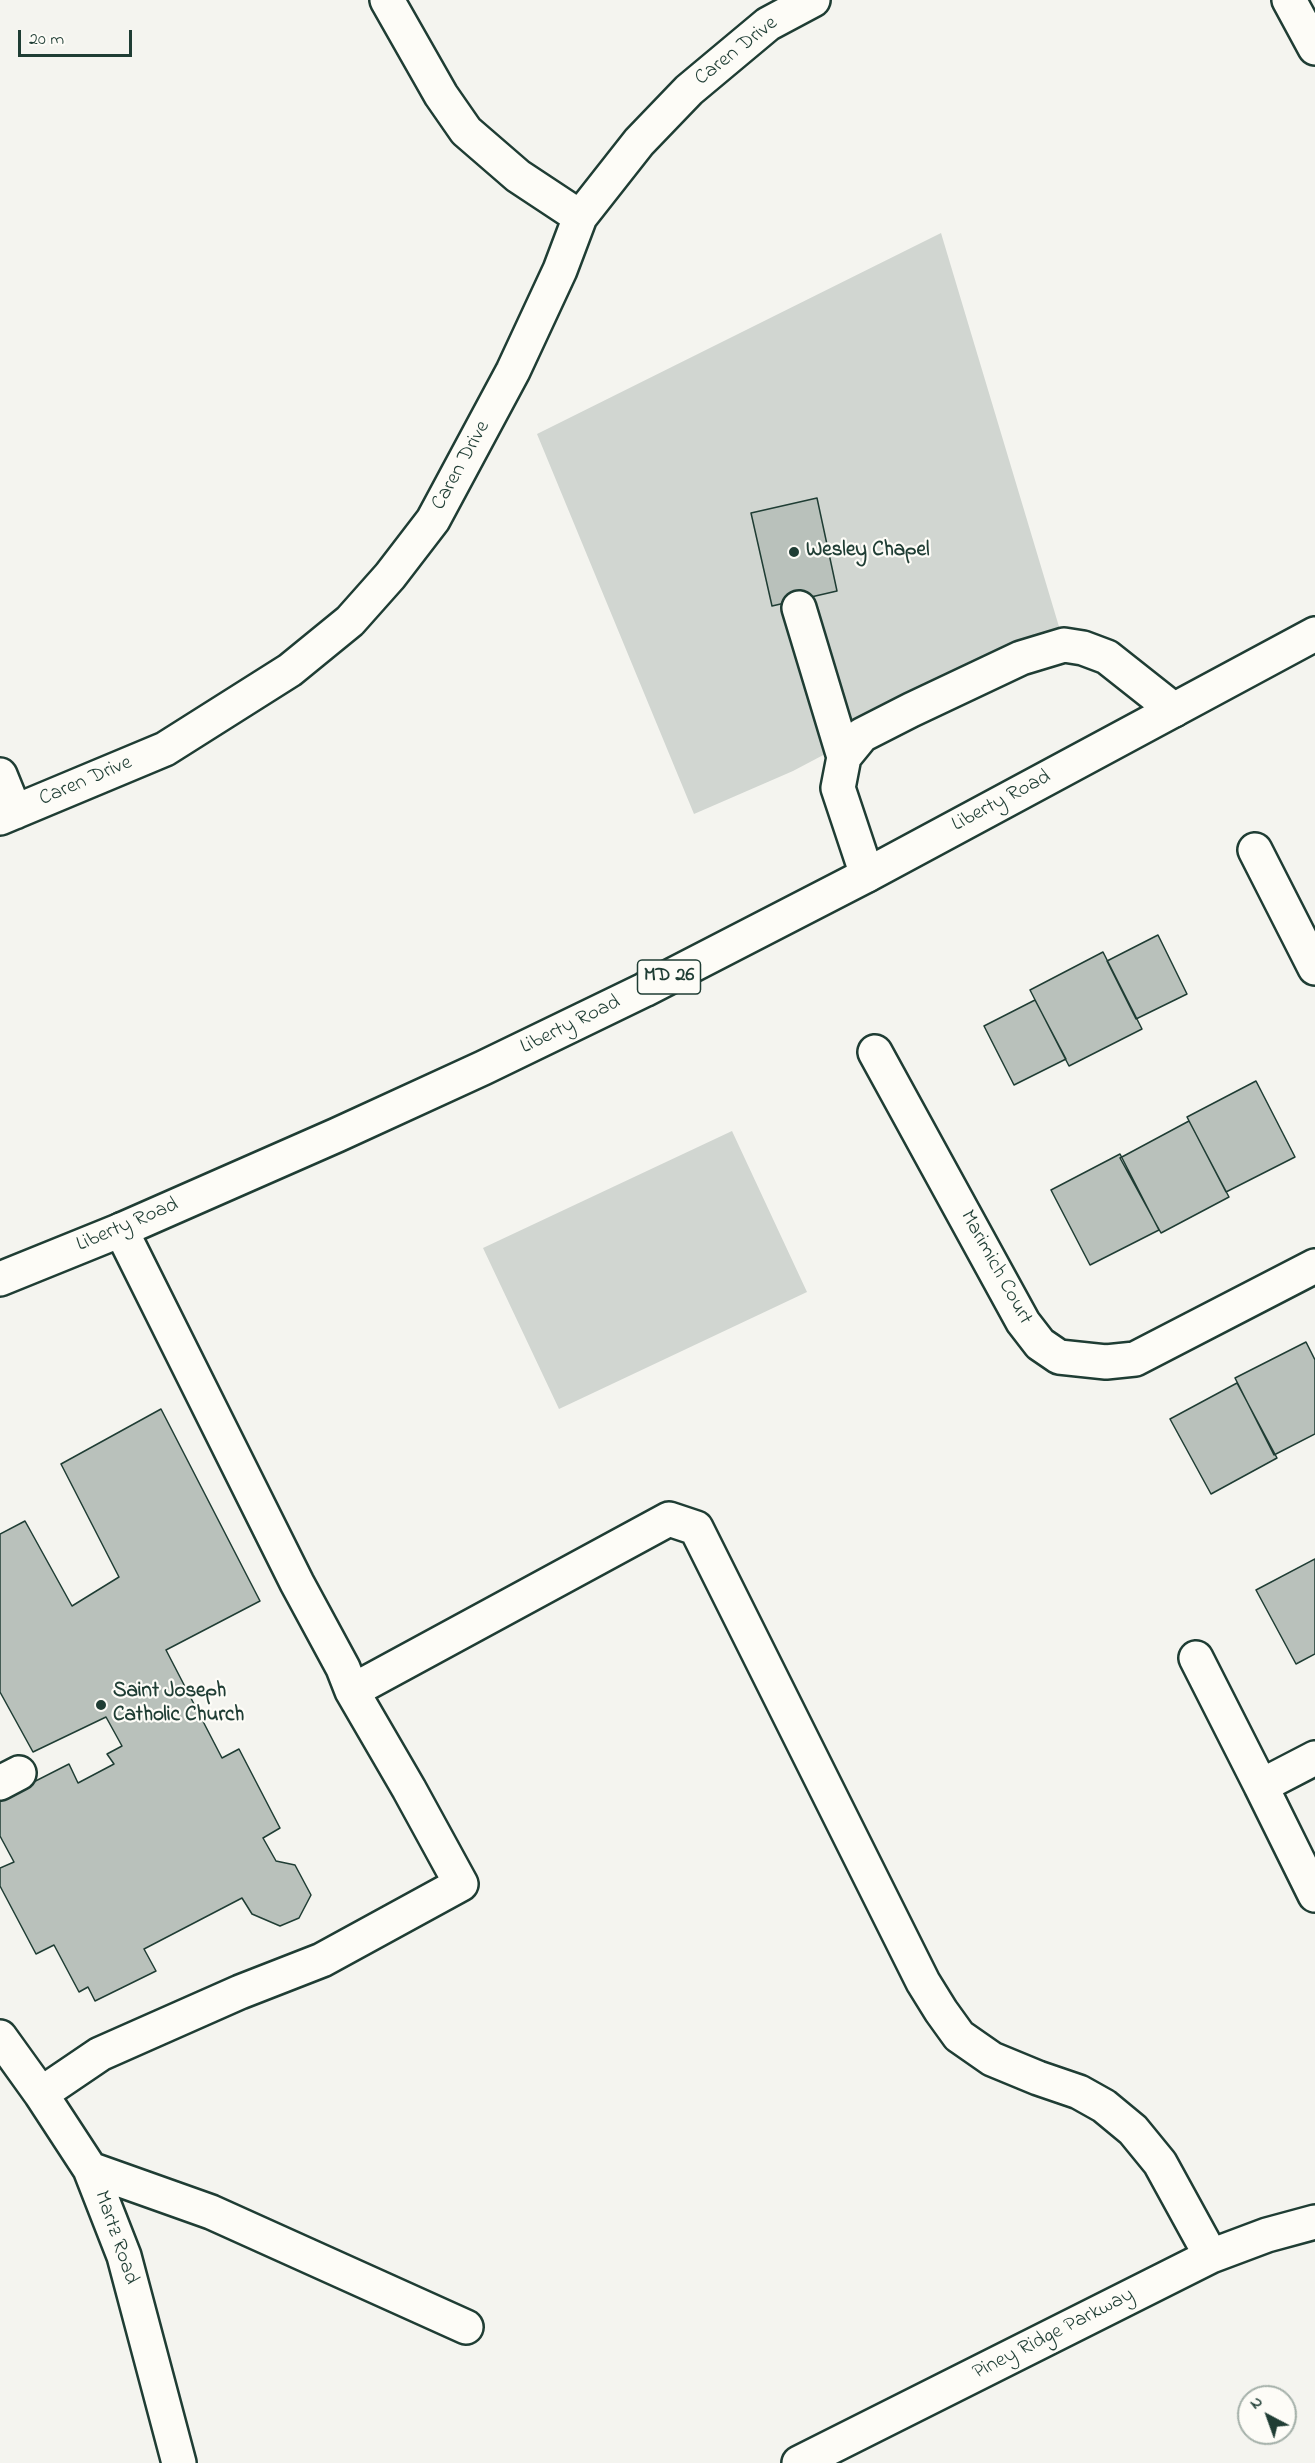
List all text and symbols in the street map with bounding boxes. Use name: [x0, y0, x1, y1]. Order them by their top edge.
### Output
street label: Caren Drive: [691, 12, 783, 92]
scale bar: [21, 18, 135, 56]
text: 20 m: [29, 27, 64, 53]
street label: Caren Drive: [427, 417, 497, 515]
place label: Wesley Chapel: [806, 539, 929, 565]
marker: Wesley Chapel: [787, 545, 801, 559]
street label: Caren Drive: [36, 751, 136, 813]
street label: Liberty Road: [948, 765, 1056, 839]
road number: MD 26: [638, 960, 700, 994]
street label: Liberty Road: [517, 991, 625, 1061]
street label: Liberty Road: [73, 1193, 183, 1259]
street label: Marimich Court: [953, 1206, 1037, 1330]
place label: Saint Joseph Catholic Church: [113, 1680, 244, 1730]
marker: Saint Joseph Catholic Church: [94, 1698, 108, 1712]
street label: Martz Road: [87, 2188, 143, 2288]
street label: Piney Ridge Parkway: [969, 2284, 1139, 2386]
north arrow: [1237, 2385, 1297, 2445]
text: N: [1245, 2390, 1268, 2416]

